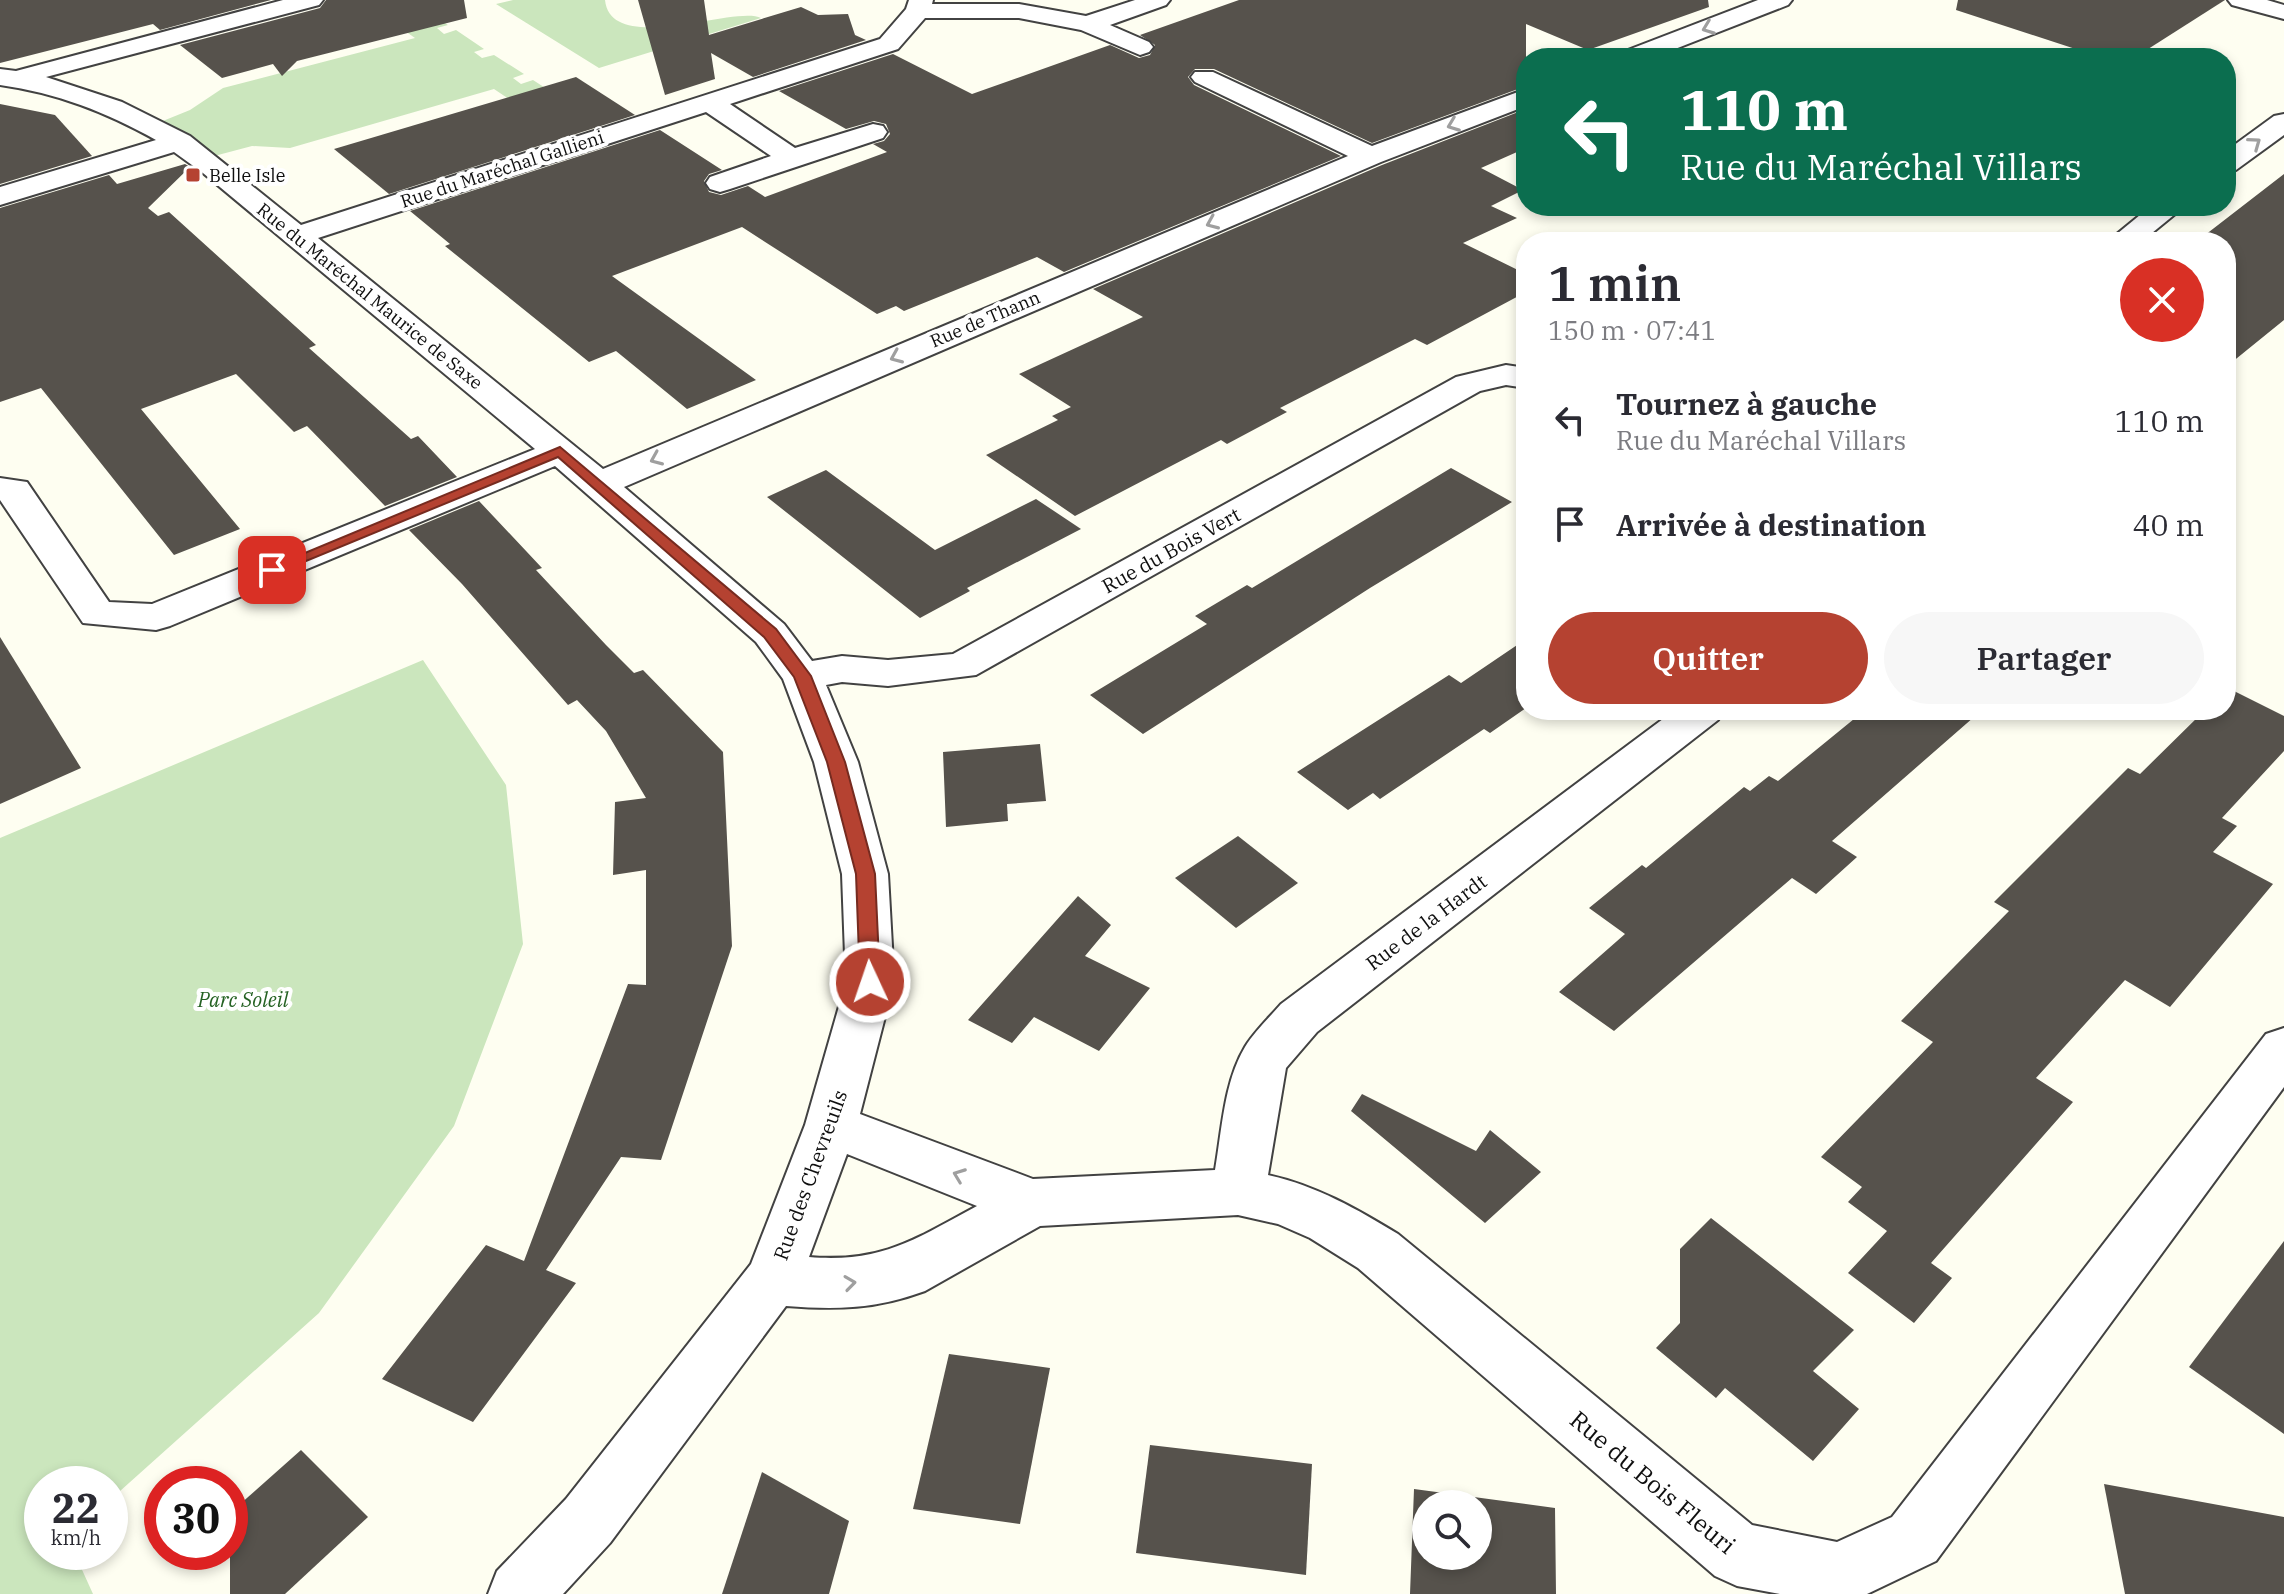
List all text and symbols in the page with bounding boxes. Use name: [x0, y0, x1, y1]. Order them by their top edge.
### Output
one-way arrow: [1702, 18, 1716, 35]
text: 110 m: [1680, 73, 1848, 145]
icon: left: [1548, 80, 1652, 184]
one-way arrow: [1447, 115, 1461, 132]
street label: Rue du Maréchal Gallieni: [397, 125, 607, 213]
one-way arrow: [2246, 138, 2261, 153]
text: Rue du Maréchal Villars: [1680, 143, 2082, 190]
place label: Belle Isle: [209, 164, 285, 187]
marker: Belle Isle: [184, 166, 202, 184]
street label: Rue du Maréchal Maurice de Saxe: [252, 198, 488, 394]
one-way arrow: [1206, 214, 1220, 230]
text: 1 min: [1548, 252, 1681, 314]
button: close: [2120, 258, 2204, 342]
street label: Rue de Thann: [926, 285, 1044, 353]
text: 150 m · 07:41: [1548, 313, 1716, 347]
one-way arrow: [890, 348, 904, 364]
text: Tournez à gauche: [1616, 384, 1877, 423]
icon: left: [1548, 398, 1592, 442]
text: 110 m: [2114, 401, 2204, 440]
text: Rue du Maréchal Villars: [1616, 423, 1906, 457]
one-way arrow: [650, 449, 664, 465]
street label: Rue du Bois Vert: [1097, 501, 1245, 599]
icon: arrive: [1548, 502, 1592, 546]
text: Arrivée à destination: [1616, 505, 1926, 544]
text: 40 m: [2132, 505, 2204, 544]
pin: [238, 536, 306, 604]
icon: arrive: [250, 548, 294, 592]
button: Quitter: [1548, 612, 1868, 704]
button: Partager: [1884, 612, 2204, 704]
street label: Rue de la Hardt: [1360, 868, 1492, 976]
position arrow: [828, 940, 912, 1024]
park label: Parc Soleil: [197, 986, 289, 1013]
street label: Rue des Chevreuils: [767, 1086, 853, 1264]
one-way arrow: [953, 1168, 967, 1185]
one-way arrow: [843, 1275, 857, 1292]
street label: Rue du Bois Fleuri: [1563, 1403, 1743, 1561]
speed limit sign: 30: [144, 1466, 248, 1570]
text: 22: [52, 1482, 100, 1534]
map controls: [1412, 1490, 1492, 1570]
button: search: [1412, 1490, 1492, 1570]
text: km/h: [51, 1524, 101, 1551]

